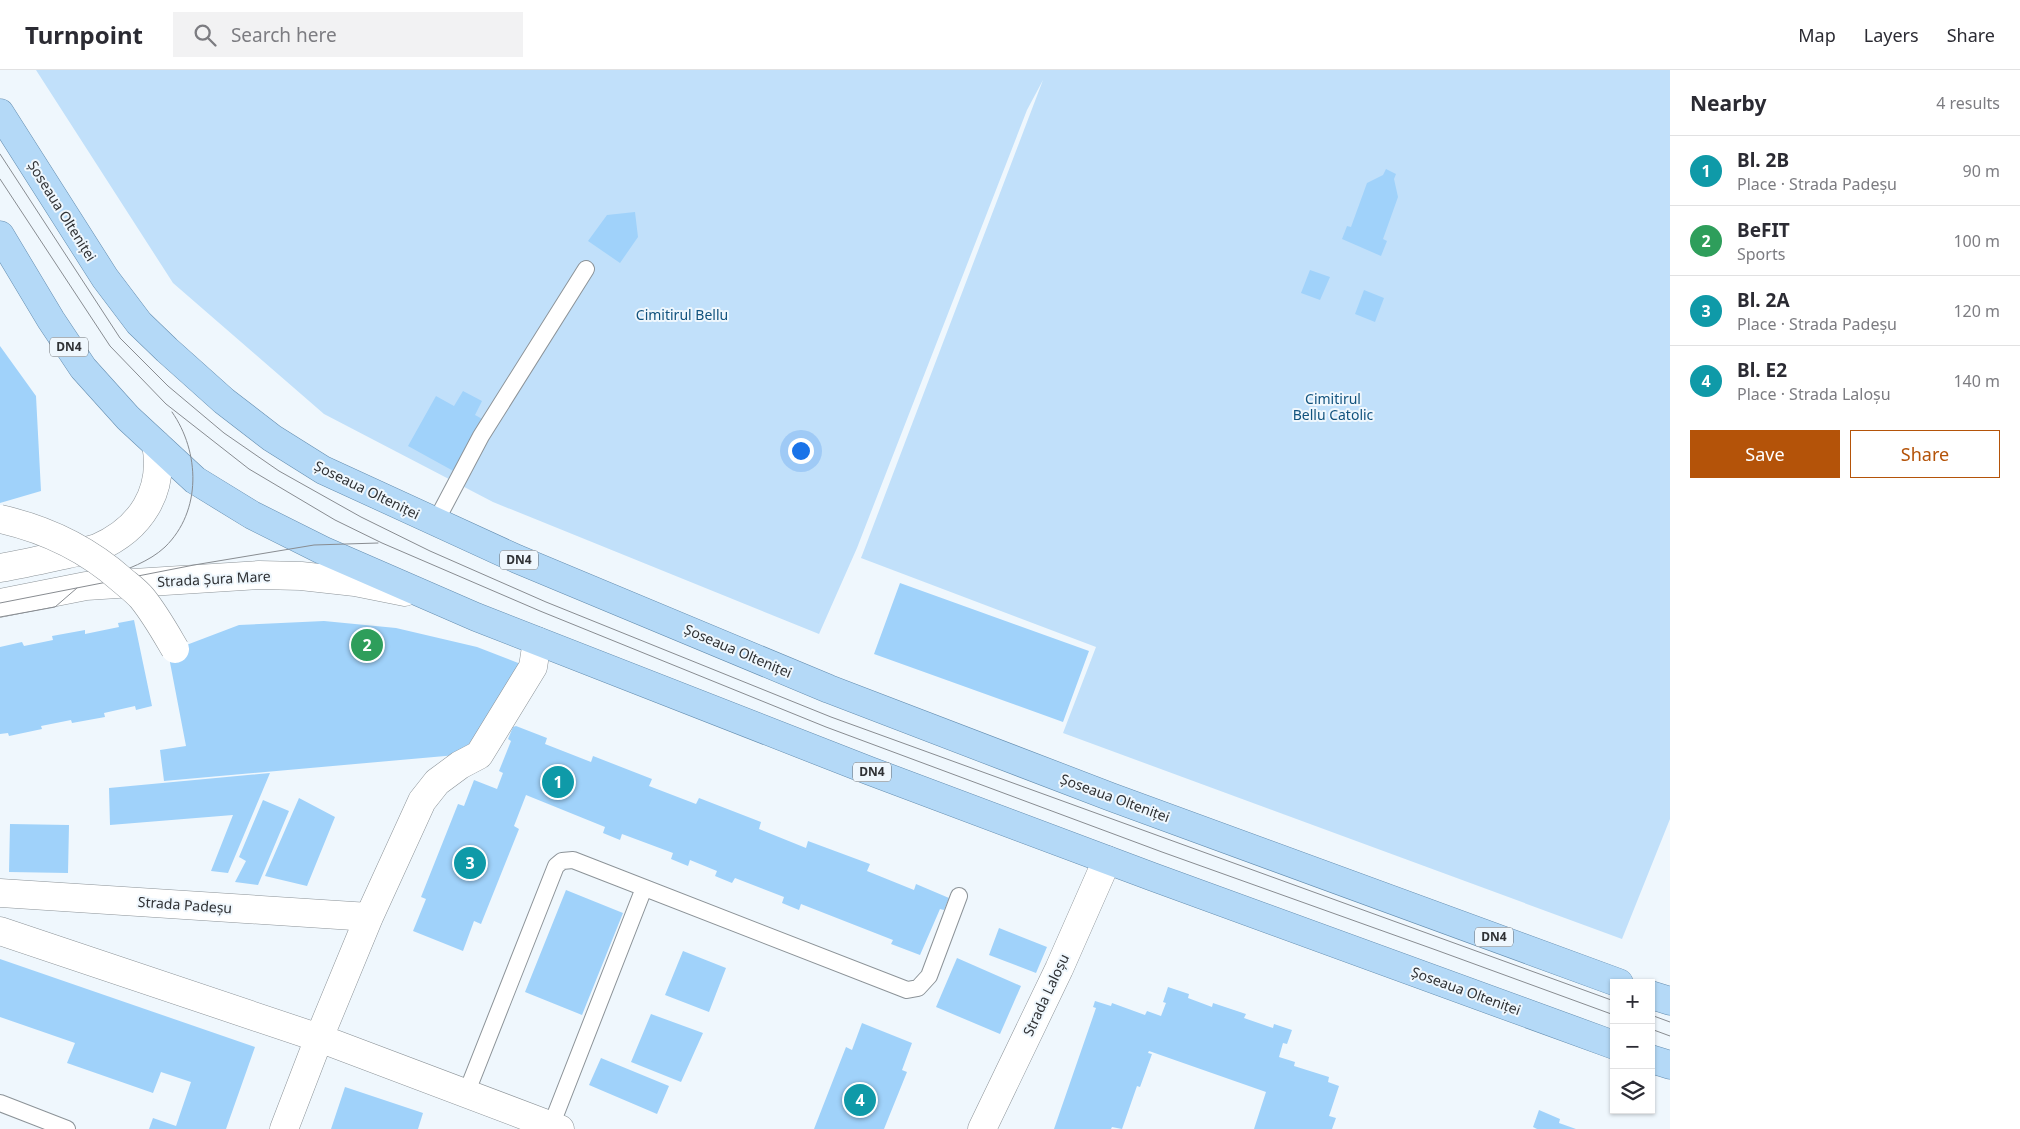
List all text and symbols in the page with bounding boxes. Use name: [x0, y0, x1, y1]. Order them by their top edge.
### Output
search box: [173, 12, 523, 57]
text: Turnpoint: [25, 18, 143, 51]
icon: search: [191, 21, 219, 49]
text: Search here: [231, 22, 337, 48]
text: Map: [1798, 23, 1836, 47]
text: Layers: [1864, 23, 1919, 47]
text: Share: [1947, 23, 1995, 47]
text: Nearby: [1690, 89, 1766, 117]
text: 4 results: [1936, 92, 2000, 114]
text: Bl. 2B: [1737, 147, 1789, 173]
street label: Șoseaua Olteniței: [24, 157, 101, 265]
text: 1: [1701, 160, 1711, 182]
text: 90 m: [1963, 160, 2000, 182]
text: Place · Strada Padeșu: [1737, 173, 1897, 195]
text: BeFIT: [1737, 217, 1790, 243]
text: 2: [1701, 230, 1711, 252]
text: 100 m: [1953, 230, 2000, 252]
text: Sports: [1737, 243, 1785, 265]
text: Bl. 2A: [1737, 287, 1790, 313]
text: 3: [1701, 300, 1711, 322]
text: 120 m: [1953, 300, 2000, 322]
park label: Cimitirul Bellu: [636, 305, 728, 324]
text: Place · Strada Padeșu: [1737, 313, 1897, 335]
road number: DN4: [50, 338, 88, 356]
text: Bl. E2: [1737, 357, 1787, 383]
text: 4: [1701, 370, 1711, 392]
text: 140 m: [1953, 370, 2000, 392]
text: Place · Strada Laloșu: [1737, 383, 1891, 405]
park label: Cimitirul Bellu Catolic: [1293, 389, 1374, 424]
button: Save: [1690, 430, 1840, 478]
button: Share: [1850, 430, 2000, 478]
your location: [788, 438, 814, 464]
street label: Șoseaua Olteniței: [311, 456, 423, 523]
road number: DN4: [500, 550, 538, 570]
street label: Strada Șura Mare: [157, 566, 271, 591]
street label: Șoseaua Olteniței: [682, 619, 795, 682]
pin: 2: [351, 626, 383, 664]
road number: DN4: [853, 762, 891, 782]
pin: 1: [542, 763, 574, 801]
street label: Șoseaua Olteniței: [1058, 769, 1172, 826]
pin: 3: [454, 844, 486, 882]
street label: Strada Padeșu: [137, 892, 233, 917]
road number: DN4: [1475, 928, 1513, 946]
street label: Strada Laloșu: [1018, 951, 1073, 1039]
street label: Șoseaua Olteniței: [1409, 962, 1523, 1019]
map controls: [1610, 979, 1655, 1114]
button: +: [1610, 979, 1655, 1024]
button: −: [1610, 1024, 1655, 1069]
button: layers: [1610, 1069, 1655, 1114]
pin: 4: [844, 1081, 876, 1119]

